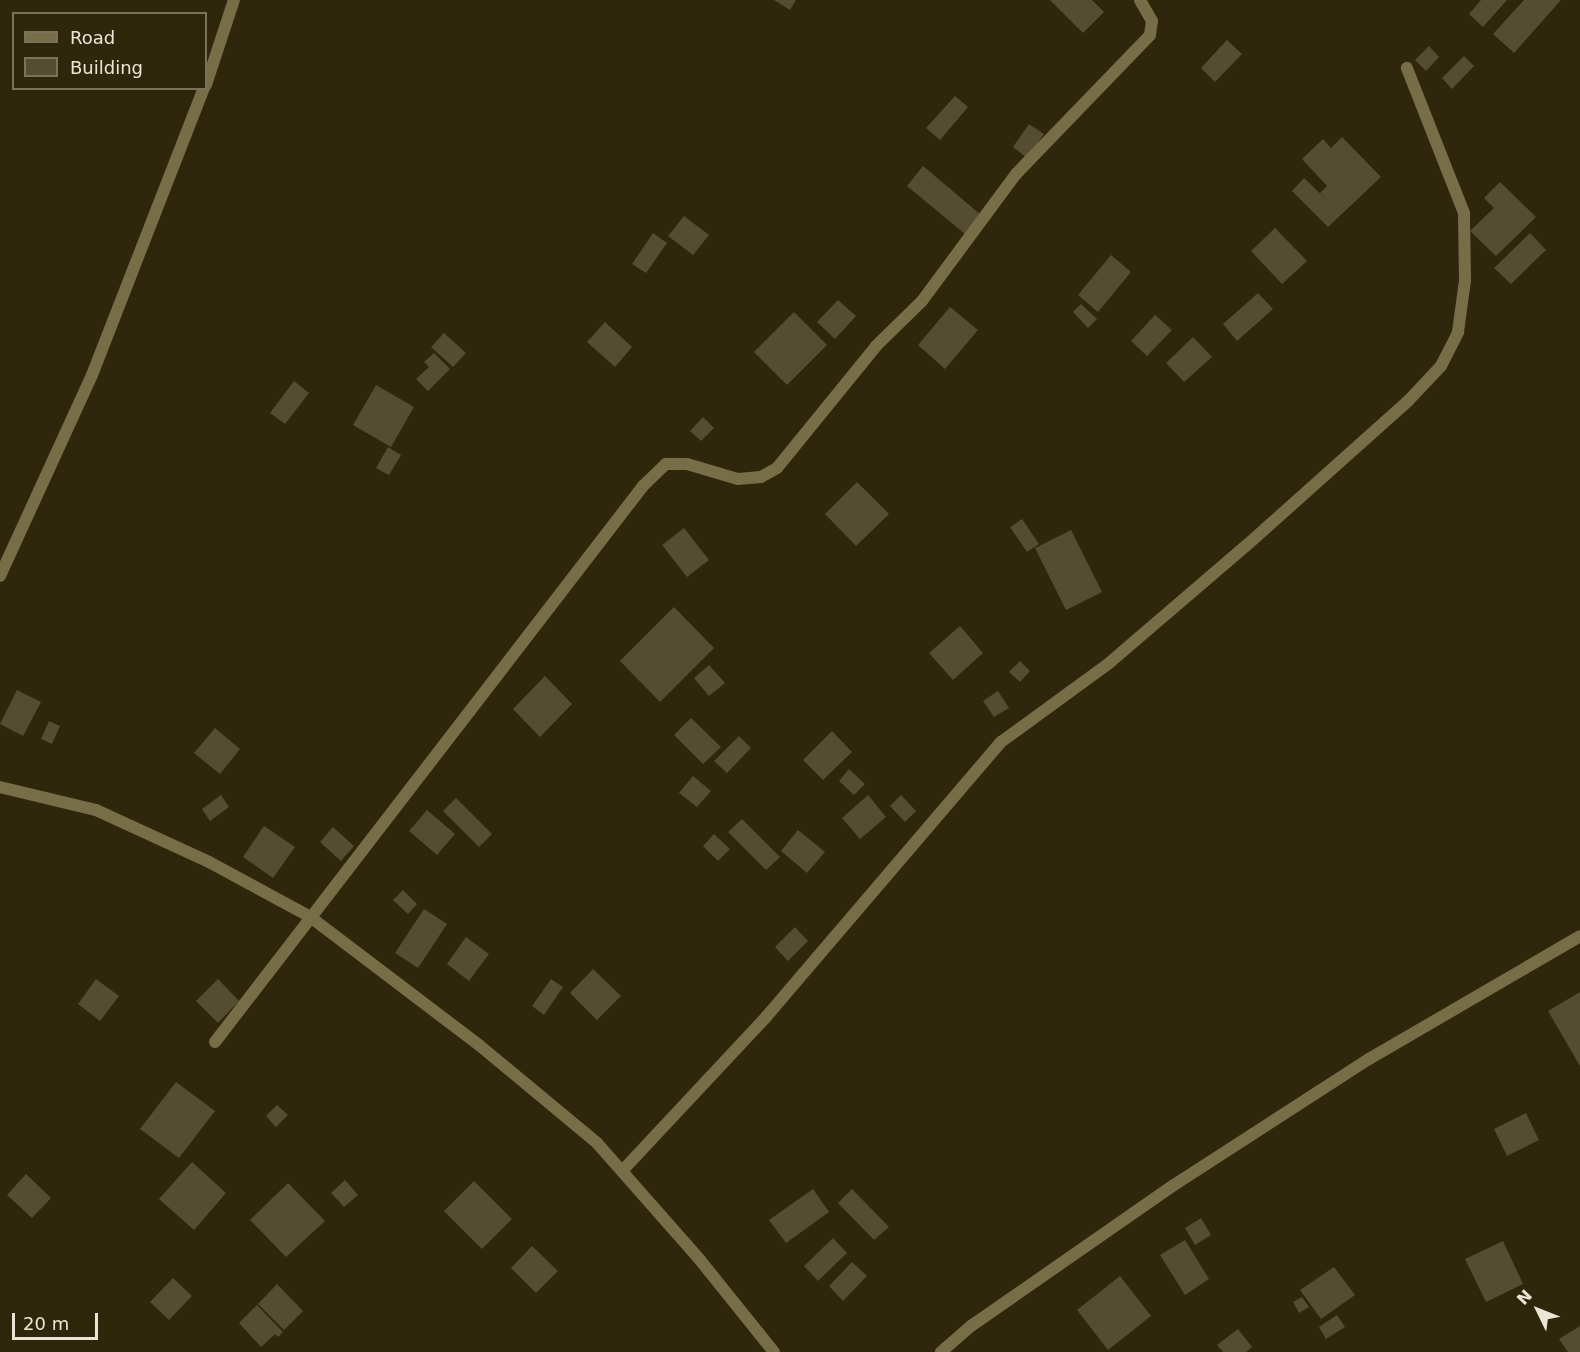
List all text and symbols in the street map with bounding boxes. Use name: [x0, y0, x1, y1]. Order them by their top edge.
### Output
legend: [12, 12, 207, 90]
text: Road: [70, 27, 115, 48]
text: Building: [70, 57, 143, 78]
north arrow: [1508, 1280, 1568, 1340]
text: N: [1513, 1286, 1536, 1309]
scale bar: [15, 1301, 100, 1339]
text: 20 m: [23, 1313, 69, 1334]

